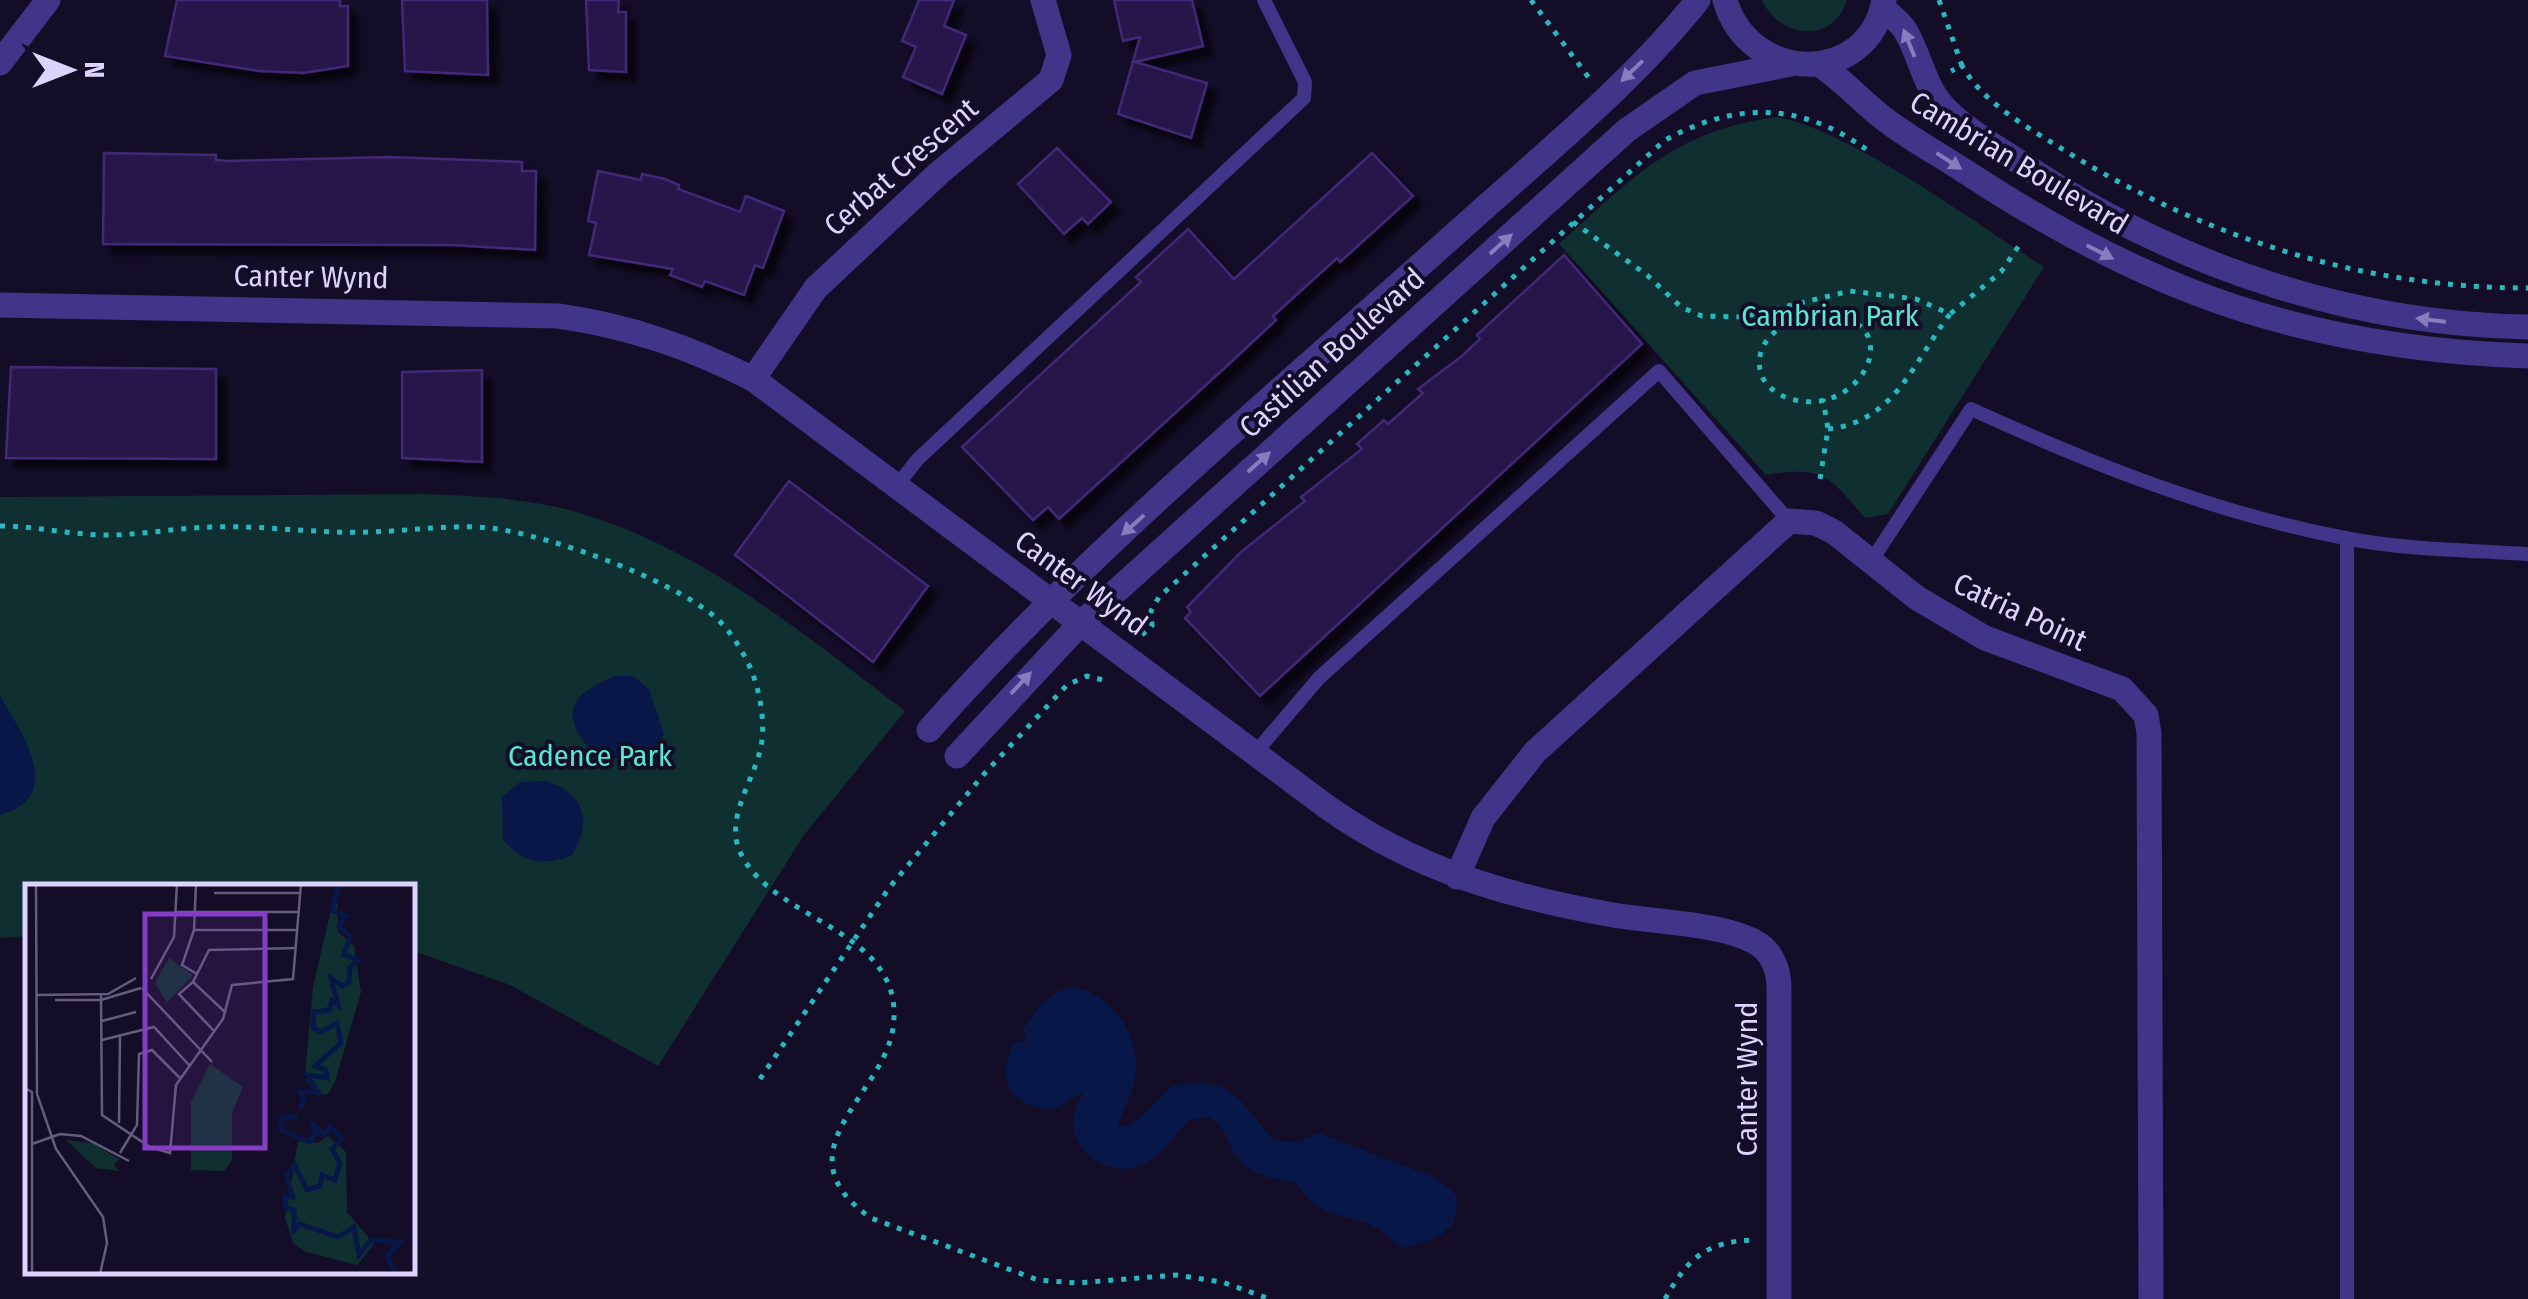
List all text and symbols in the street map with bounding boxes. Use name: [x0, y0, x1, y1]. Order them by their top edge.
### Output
north arrow: [20, 20, 120, 120]
one-way arrow: [1900, 28, 1916, 58]
one-way arrow: [1620, 59, 1644, 82]
text: N: [78, 62, 111, 78]
street label: Cambrian Boulevard: [1903, 84, 2135, 242]
street label: Cerbat Crescent: [817, 90, 985, 244]
one-way arrow: [1935, 152, 1963, 170]
one-way arrow: [1489, 233, 1513, 256]
one-way arrow: [2086, 243, 2115, 260]
street label: Canter Wynd: [233, 258, 389, 296]
street label: Castilian Boulevard: [1232, 261, 1432, 445]
park label: Cambrian Park: [1741, 298, 1919, 334]
one-way arrow: [2414, 312, 2446, 328]
one-way arrow: [1246, 451, 1271, 473]
one-way arrow: [1121, 513, 1145, 536]
street label: Canter Wynd: [1008, 523, 1154, 643]
street label: Catria Point: [1948, 565, 2093, 659]
one-way arrow: [1009, 671, 1032, 695]
park label: Cadence Park: [508, 738, 672, 774]
inset map: [25, 884, 415, 1274]
street label: Canter Wynd: [1729, 1002, 1765, 1156]

